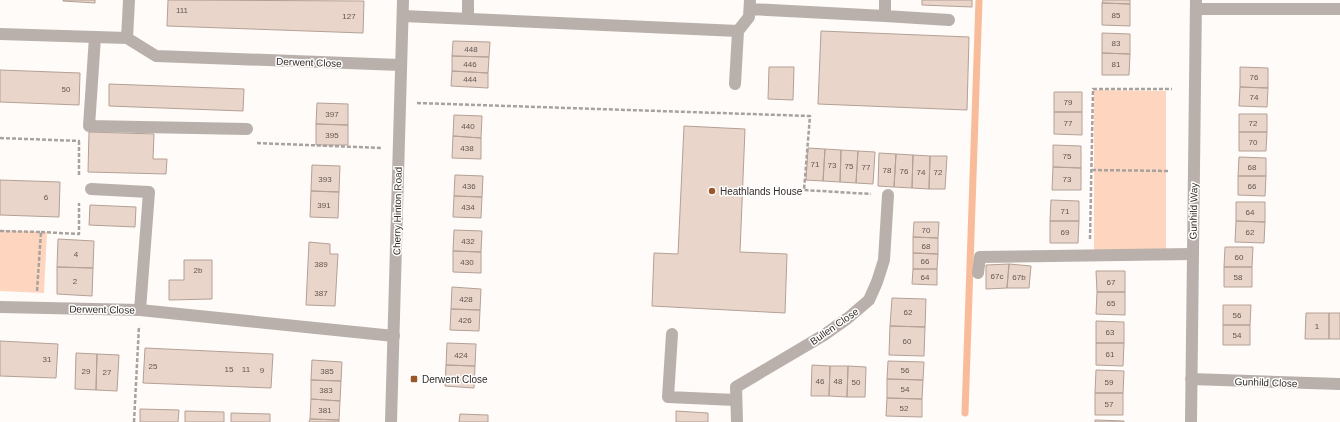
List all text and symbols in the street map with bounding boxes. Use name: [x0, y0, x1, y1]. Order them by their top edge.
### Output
house number: 111: [176, 6, 189, 15]
house number: 85: [1112, 11, 1121, 20]
house number: 127: [342, 12, 356, 21]
house number: 83: [1112, 39, 1121, 48]
house number: 448: [464, 45, 478, 54]
street label: Derwent Close: [276, 56, 342, 69]
house number: 446: [463, 60, 477, 69]
house number: 81: [1112, 60, 1121, 69]
house number: 76: [1250, 73, 1259, 82]
house number: 444: [463, 75, 477, 84]
house number: 50: [62, 85, 71, 94]
house number: 74: [1250, 93, 1259, 102]
house number: 79: [1064, 98, 1073, 107]
house number: 397: [325, 110, 339, 119]
house number: 77: [1064, 119, 1073, 128]
house number: 72: [1249, 119, 1258, 128]
house number: 440: [461, 122, 475, 131]
house number: 395: [325, 131, 339, 140]
house number: 70: [1249, 138, 1258, 147]
house number: 438: [460, 144, 474, 153]
house number: 75: [1063, 152, 1072, 161]
house number: 71: [811, 160, 820, 169]
house number: 73: [828, 161, 837, 170]
house number: 75: [845, 162, 854, 171]
house number: 77: [862, 163, 871, 172]
house number: 68: [1248, 163, 1257, 172]
house number: 78: [883, 166, 892, 175]
street label: Cherry Hinton Road: [391, 167, 404, 255]
house number: 76: [900, 167, 909, 176]
house number: 74: [917, 168, 926, 177]
house number: 72: [934, 168, 943, 177]
house number: 393: [318, 175, 332, 184]
house number: 73: [1063, 175, 1072, 184]
house number: 436: [462, 182, 476, 191]
street label: Gunhild Way: [1188, 182, 1199, 240]
house number: 66: [1248, 182, 1257, 191]
marker: Heathlands House: [707, 186, 717, 196]
place label: Heathlands House: [720, 186, 803, 197]
house number: 6: [44, 193, 49, 202]
house number: 391: [317, 201, 331, 210]
house number: 434: [461, 203, 475, 212]
house number: 71: [1061, 207, 1070, 216]
house number: 64: [1246, 208, 1255, 217]
house number: 70: [922, 226, 931, 235]
house number: 69: [1061, 228, 1070, 237]
house number: 62: [1246, 228, 1255, 237]
house number: 432: [461, 237, 475, 246]
house number: 68: [922, 242, 931, 251]
house number: 4: [74, 250, 79, 259]
house number: 60: [1235, 253, 1244, 262]
house number: 66: [921, 257, 930, 266]
house number: 430: [460, 258, 474, 267]
house number: 389: [314, 260, 328, 269]
house number: 2b: [194, 266, 203, 275]
house number: 67c: [991, 272, 1003, 281]
house number: 64: [921, 273, 930, 282]
house number: 67b: [1012, 273, 1026, 282]
house number: 58: [1234, 273, 1243, 282]
house number: 2: [73, 277, 78, 286]
house number: 67: [1107, 278, 1116, 287]
house number: 387: [314, 289, 328, 298]
house number: 428: [459, 295, 473, 304]
house number: 65: [1107, 299, 1116, 308]
street label: Derwent Close: [69, 303, 135, 316]
street label: Bullen Close: [808, 306, 861, 347]
house number: 62: [904, 308, 913, 317]
house number: 56: [1233, 311, 1242, 320]
house number: 426: [458, 316, 472, 325]
house number: 1: [1315, 322, 1320, 331]
house number: 63: [1106, 328, 1115, 337]
house number: 54: [1233, 331, 1242, 340]
house number: 60: [903, 337, 912, 346]
house number: 61: [1106, 350, 1115, 359]
house number: 424: [454, 351, 468, 360]
house number: 31: [43, 355, 52, 364]
house number: 25: [149, 362, 158, 371]
house number: 15: [225, 365, 234, 374]
house number: 11: [242, 365, 251, 374]
house number: 9: [260, 366, 265, 375]
house number: 56: [901, 366, 910, 375]
house number: 29: [82, 367, 91, 376]
house number: 385: [320, 367, 334, 376]
house number: 27: [103, 368, 112, 377]
marker: Derwent Close: [409, 374, 419, 384]
place label: Derwent Close: [422, 374, 488, 385]
street label: Gunhild Close: [1234, 376, 1298, 389]
house number: 46: [816, 377, 825, 386]
house number: 48: [834, 377, 843, 386]
house number: 50: [852, 378, 861, 387]
house number: 59: [1105, 378, 1114, 387]
house number: 54: [901, 385, 910, 394]
house number: 383: [319, 386, 333, 395]
house number: 57: [1105, 400, 1114, 409]
house number: 52: [900, 404, 909, 413]
house number: 381: [318, 406, 332, 415]

